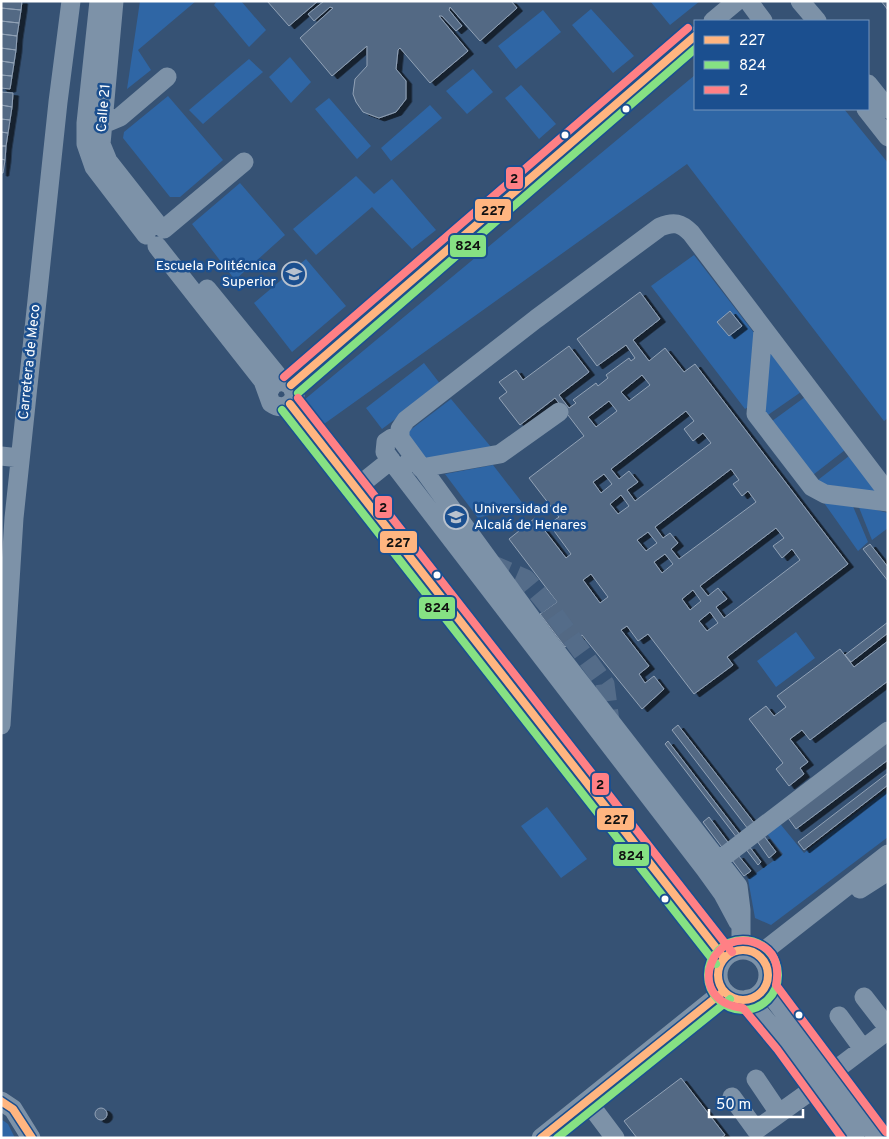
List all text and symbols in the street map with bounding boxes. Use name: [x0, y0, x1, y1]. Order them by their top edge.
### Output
legend: [694, 20, 869, 110]
text: 227: [739, 32, 765, 51]
text: 824: [739, 57, 766, 76]
text: 2: [739, 82, 748, 101]
street label: Calle 21: [93, 83, 115, 133]
unlabelled marker: [621, 104, 631, 114]
unlabelled marker: [560, 130, 570, 140]
line badge: 2: [505, 166, 524, 190]
text: 2: [510, 171, 518, 188]
line badge: 227: [474, 198, 512, 222]
text: 227: [481, 203, 505, 220]
line badge: 824: [449, 234, 487, 258]
text: 824: [455, 238, 481, 255]
place label: Escuela Politécnica Superior: [156, 258, 277, 291]
school or university icon: Escuela Politécnica Superior: [281, 261, 307, 287]
street label: Carretera de Meco: [15, 303, 45, 420]
line badge: 2: [374, 495, 393, 519]
text: 2: [379, 500, 387, 517]
place label: Universidad de Alcalá de Henares: [474, 501, 586, 534]
school or university icon: Universidad de Alcalá de Henares: [443, 504, 469, 530]
line badge: 227: [379, 530, 418, 554]
text: 227: [386, 535, 410, 552]
unlabelled marker: [432, 570, 442, 580]
line badge: 824: [418, 596, 456, 620]
text: 824: [424, 600, 450, 617]
line badge: 2: [591, 772, 610, 796]
text: 2: [596, 777, 604, 794]
line badge: 227: [596, 807, 635, 831]
text: 227: [604, 812, 628, 829]
line badge: 824: [612, 843, 650, 867]
text: 824: [618, 848, 644, 865]
unlabelled marker: [660, 894, 670, 904]
unlabelled marker: [794, 1010, 804, 1020]
scale bar: [709, 1086, 803, 1118]
text: 50 m: [716, 1096, 751, 1115]

